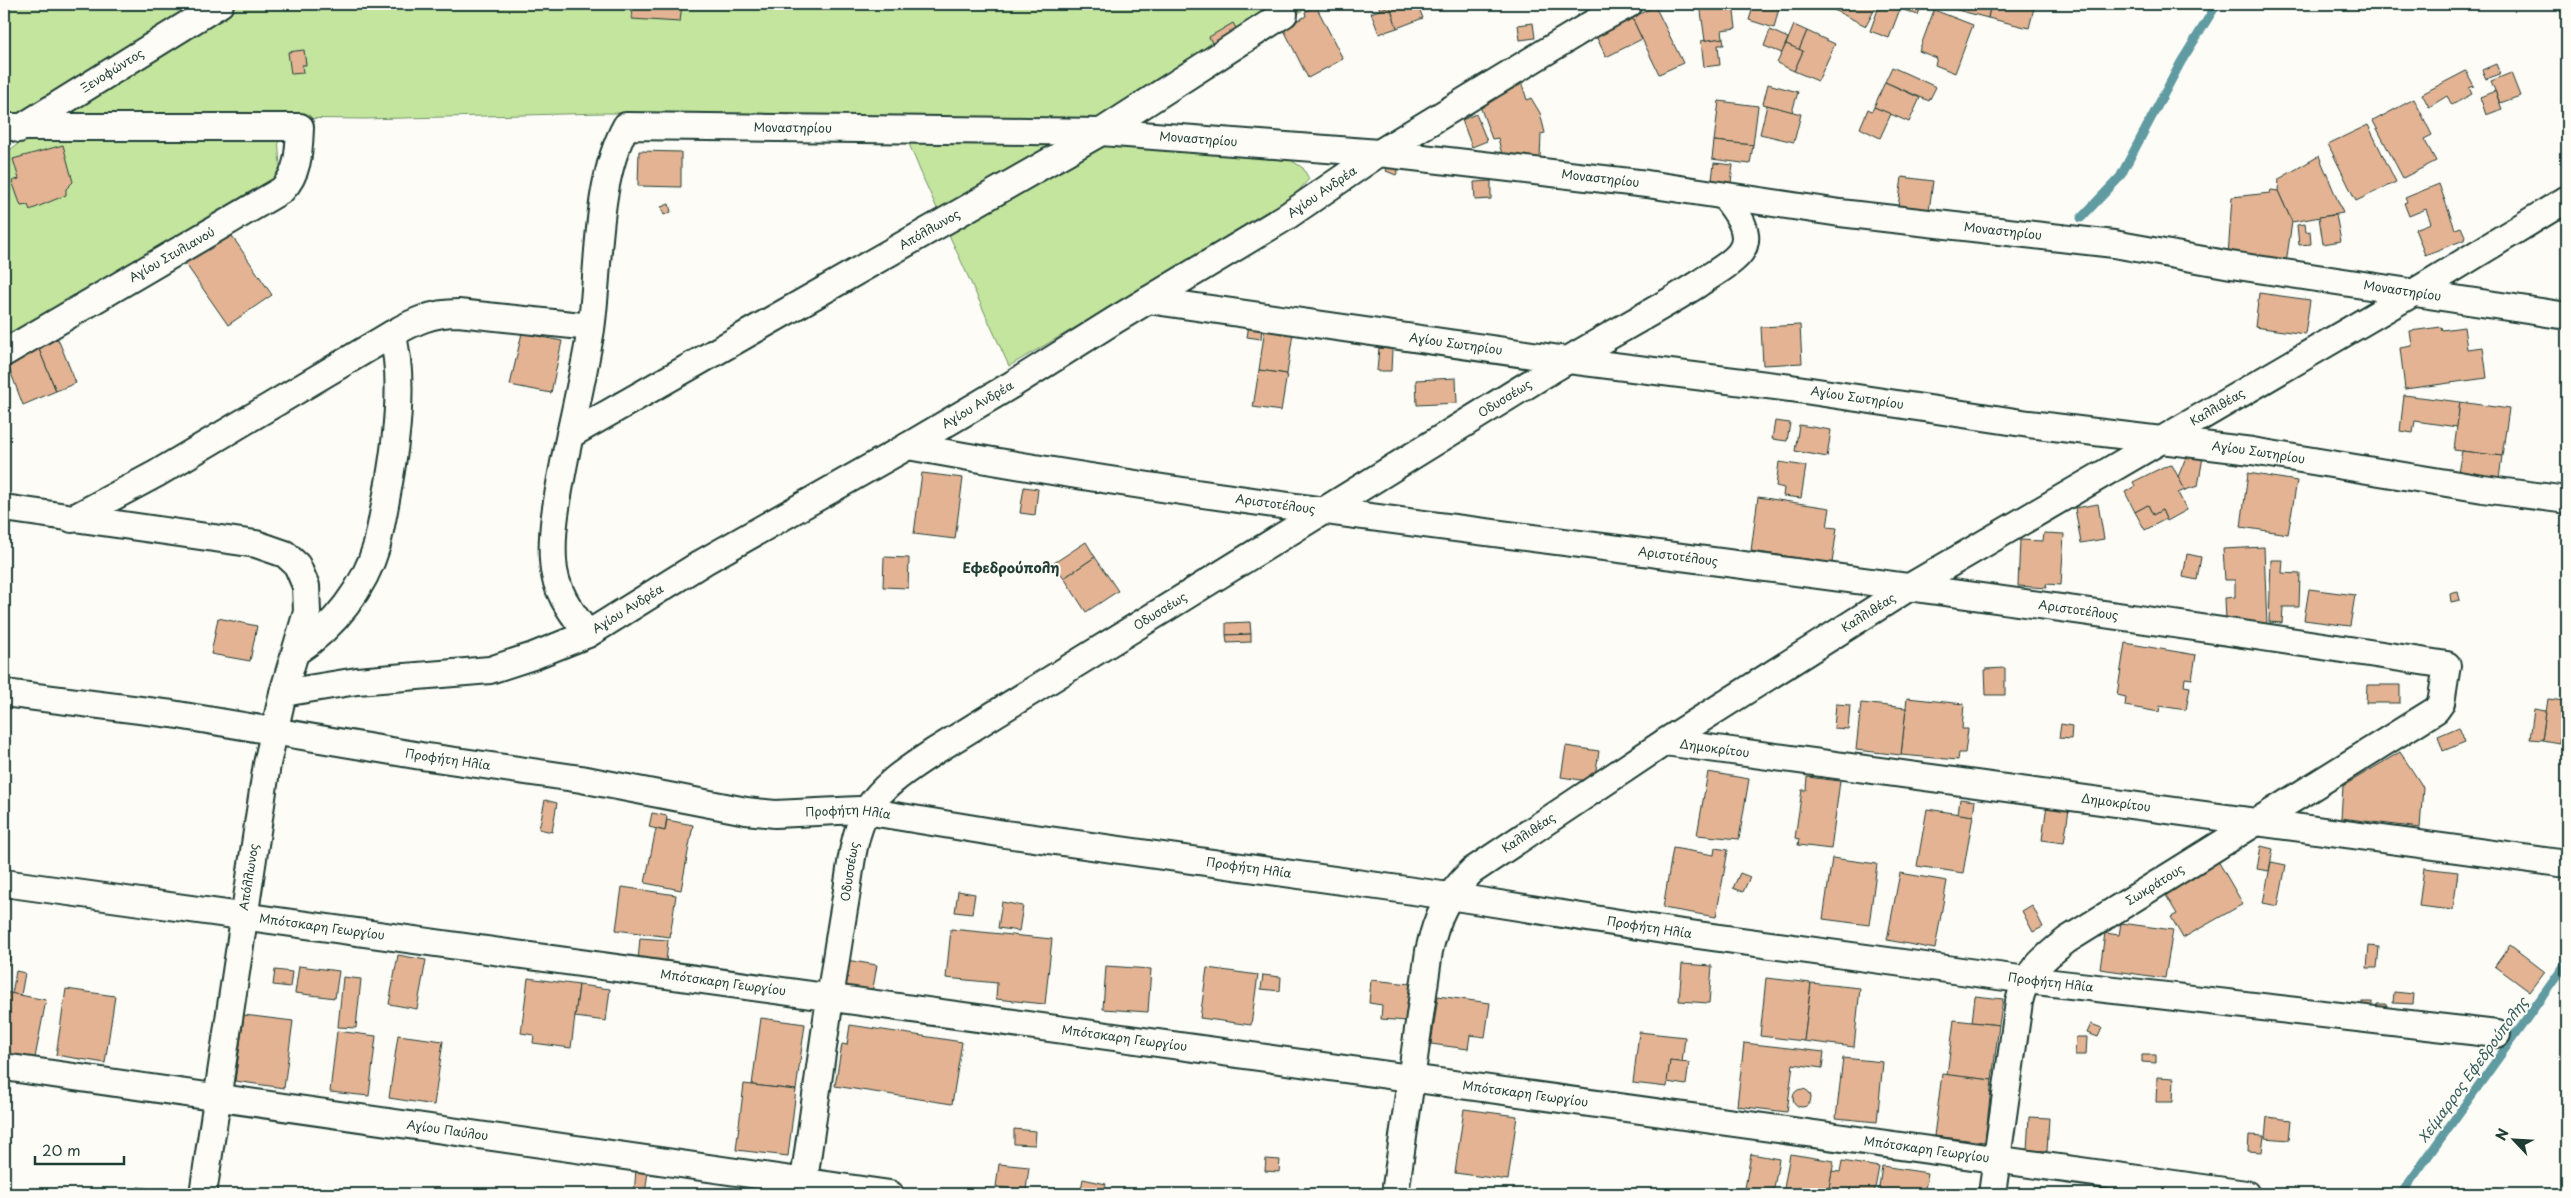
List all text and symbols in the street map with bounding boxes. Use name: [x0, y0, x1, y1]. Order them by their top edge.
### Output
street label: Ξενοφώντος: [77, 44, 147, 96]
street label: Μοναστηρίου: [753, 118, 832, 137]
street label: Μοναστηρίου: [1159, 126, 1238, 150]
street label: Αγίου Ανδρέα: [1283, 161, 1360, 222]
street label: Μοναστηρίου: [1560, 164, 1641, 191]
street label: Απόλλωνος: [895, 204, 963, 253]
street label: Μοναστηρίου: [1963, 217, 2043, 244]
street label: Αγίου Στυλιανού: [125, 222, 218, 286]
street label: Μοναστηρίου: [2362, 275, 2443, 305]
street label: Αγίου Σωτηρίου: [1408, 328, 1504, 359]
street label: Οδυσσέως: [1474, 374, 1535, 421]
street label: Αγίου Ανδρέα: [938, 376, 1017, 432]
street label: Αγίου Σωτηρίου: [1810, 381, 1905, 413]
street label: Καλλιθέας: [2186, 383, 2248, 430]
street label: Αγίου Σωτηρίου: [2211, 436, 2307, 468]
street label: Αριστοτέλους: [1235, 489, 1316, 518]
street label: Αριστοτέλους: [1637, 542, 1719, 570]
district label: Εφεδρούπολη: [962, 557, 1060, 578]
street label: Αγίου Ανδρέα: [588, 579, 667, 637]
street label: Οδυσσέως: [1130, 587, 1190, 634]
street label: Καλλιθέας: [1838, 588, 1899, 636]
street label: Αριστοτέλους: [2038, 595, 2120, 624]
street label: Δημοκρίτου: [1679, 734, 1751, 761]
street label: Προφήτη Ηλία: [404, 744, 492, 774]
street label: Δημοκρίτου: [2080, 788, 2152, 816]
street label: Προφήτη Ηλία: [805, 800, 892, 823]
street label: Καλλιθέας: [1498, 808, 1558, 857]
street label: Οδυσσέως: [835, 840, 863, 903]
street label: Απόλλωνος: [234, 842, 262, 912]
street label: Προφήτη Ηλία: [1205, 852, 1293, 882]
street label: Σωκράτους: [2122, 859, 2187, 909]
street label: Μπότσκαρη Γεωργίου: [258, 908, 386, 944]
street label: Προφήτη Ηλία: [1606, 911, 1693, 942]
street label: Μπότσκαρη Γεωργίου: [659, 964, 787, 999]
street label: Προφήτη Ηλία: [2007, 968, 2095, 996]
water label: Χείμαρρος Εφεδρούπολης: [2413, 991, 2534, 1147]
street label: Μπότσκαρη Γεωργίου: [1060, 1020, 1189, 1055]
street label: Μπότσκαρη Γεωργίου: [1462, 1075, 1590, 1111]
street label: Αγίου Παύλου: [406, 1115, 490, 1144]
north arrow: [2488, 1116, 2538, 1166]
text: N: [2490, 1125, 2514, 1144]
street label: Μπότσκαρη Γεωργίου: [1863, 1131, 1991, 1166]
scale bar: [35, 1133, 124, 1165]
text: 20 m: [42, 1138, 81, 1161]

